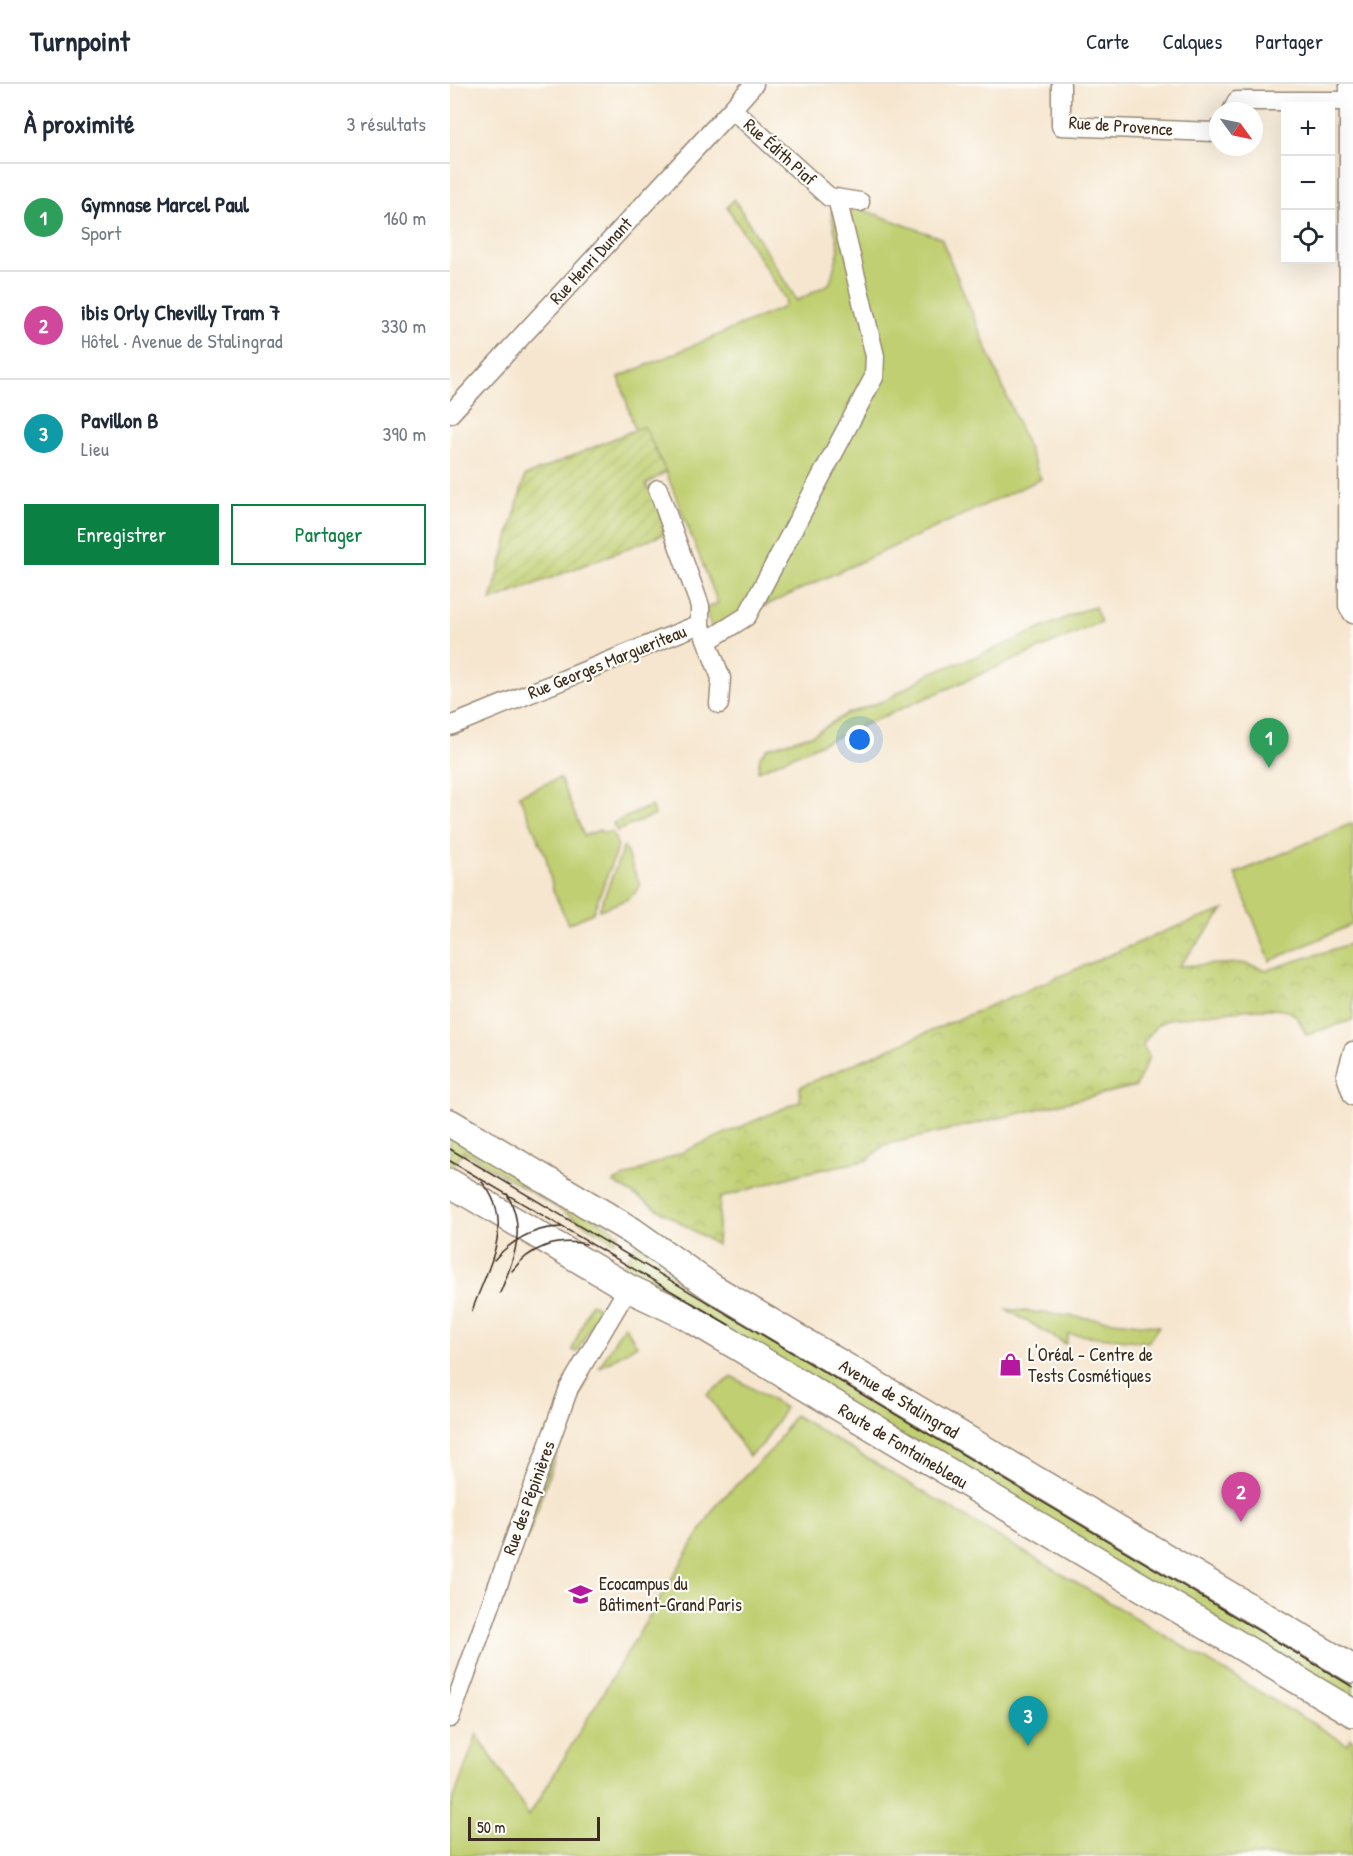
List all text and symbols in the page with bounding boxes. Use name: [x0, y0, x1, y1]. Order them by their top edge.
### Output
text: Turnpoint: [30, 22, 130, 60]
text: Carte: [1086, 27, 1129, 56]
text: Calques: [1162, 27, 1222, 56]
text: Partager: [1255, 27, 1323, 56]
north arrow: [1209, 102, 1263, 156]
map controls: [1281, 102, 1335, 264]
button: +: [1281, 102, 1335, 156]
text: À proximité: [24, 106, 135, 141]
street label: Rue de Provence: [1068, 109, 1174, 142]
text: 3 résultats: [346, 110, 426, 137]
street label: Rue Édith Piaf: [739, 112, 822, 191]
button: −: [1281, 156, 1335, 210]
text: Gymnase Marcel Paul: [81, 189, 249, 219]
text: 1: [40, 204, 47, 231]
text: 160 m: [384, 204, 426, 231]
button: locate: [1281, 210, 1335, 264]
street label: Rue Henri Dunant: [544, 211, 638, 310]
text: Sport: [81, 219, 121, 246]
text: ibis Orly Chevilly Tram 7: [81, 297, 280, 327]
text: 2: [39, 312, 48, 339]
text: 330 m: [381, 312, 426, 339]
text: Hôtel · Avenue de Stalingrad: [81, 327, 282, 354]
text: Pavillon B: [81, 405, 158, 435]
text: 3: [39, 420, 48, 447]
text: 390 m: [383, 420, 426, 447]
text: Lieu: [81, 435, 109, 462]
button: Enregistrer: [24, 504, 219, 565]
button: Partager: [231, 504, 426, 565]
street label: Rue Georges Margueriteau: [524, 618, 690, 705]
pin: 1: [1250, 718, 1288, 768]
your location: [845, 725, 874, 754]
place label: L'Oréal - Centre de Tests Cosmétiques: [1028, 1342, 1153, 1388]
shop icon: L'Oréal - Centre de Tests Cosmétiques: [997, 1352, 1023, 1378]
street label: Avenue de Stalingrad: [835, 1353, 964, 1444]
street label: Route de Fontainebleau: [834, 1397, 973, 1494]
street label: Rue des Pépinières: [496, 1437, 561, 1558]
pin: 2: [1222, 1472, 1260, 1522]
place label: Ecocampus du Bâtiment-Grand Paris: [599, 1571, 742, 1617]
school or university icon: Ecocampus du Bâtiment-Grand Paris: [568, 1581, 594, 1607]
pin: 3: [1008, 1696, 1048, 1746]
scale bar: [468, 1814, 600, 1842]
text: 50 m: [477, 1816, 506, 1838]

